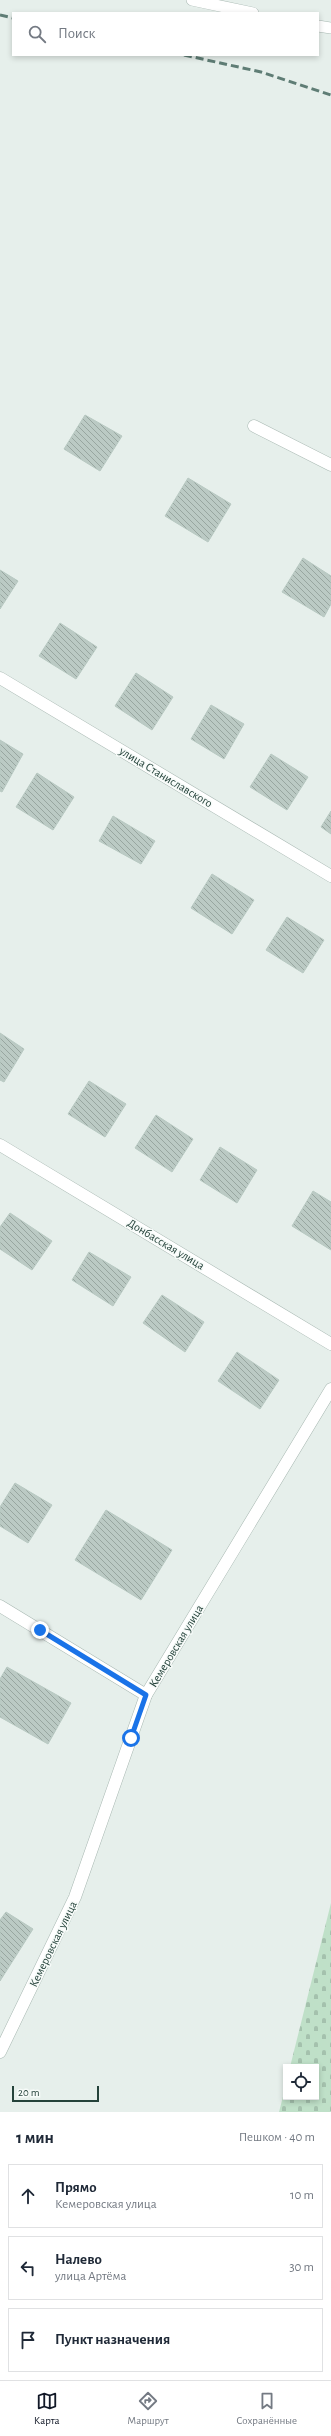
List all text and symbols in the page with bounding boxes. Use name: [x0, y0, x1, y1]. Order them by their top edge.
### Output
search box: [12, 12, 319, 56]
icon: search: [26, 23, 48, 45]
text: Поиск: [58, 26, 96, 41]
street label: улица Станиславского: [116, 744, 215, 810]
street label: Донбасская улица: [125, 1216, 207, 1273]
street label: Кемеровская улица: [147, 1602, 206, 1690]
route end: [31, 1621, 49, 1639]
route start: [122, 1729, 140, 1747]
street label: Кемеровская улица: [27, 1899, 80, 1989]
map controls: [283, 2064, 319, 2100]
button: locate: [283, 2064, 319, 2100]
scale bar: [12, 2084, 99, 2103]
text: 20 m: [18, 2087, 39, 2098]
text: 1 мин: [16, 2129, 54, 2146]
text: Пешком · 40 m: [239, 2131, 315, 2144]
text: Прямо: [55, 2180, 97, 2195]
icon: ahead: [17, 2185, 39, 2207]
text: 10 m: [290, 2189, 314, 2202]
text: Кемеровская улица: [55, 2198, 157, 2211]
text: Налево: [55, 2252, 102, 2267]
icon: left: [17, 2257, 39, 2279]
text: 30 m: [289, 2261, 314, 2274]
text: улица Артёма: [55, 2270, 126, 2283]
icon: arrive: [17, 2329, 39, 2351]
text: Пункт назначения: [55, 2332, 170, 2347]
tab: Карта: [34, 2390, 60, 2427]
tab: Маршрут: [127, 2390, 169, 2427]
tab: Сохранённые: [236, 2390, 297, 2427]

